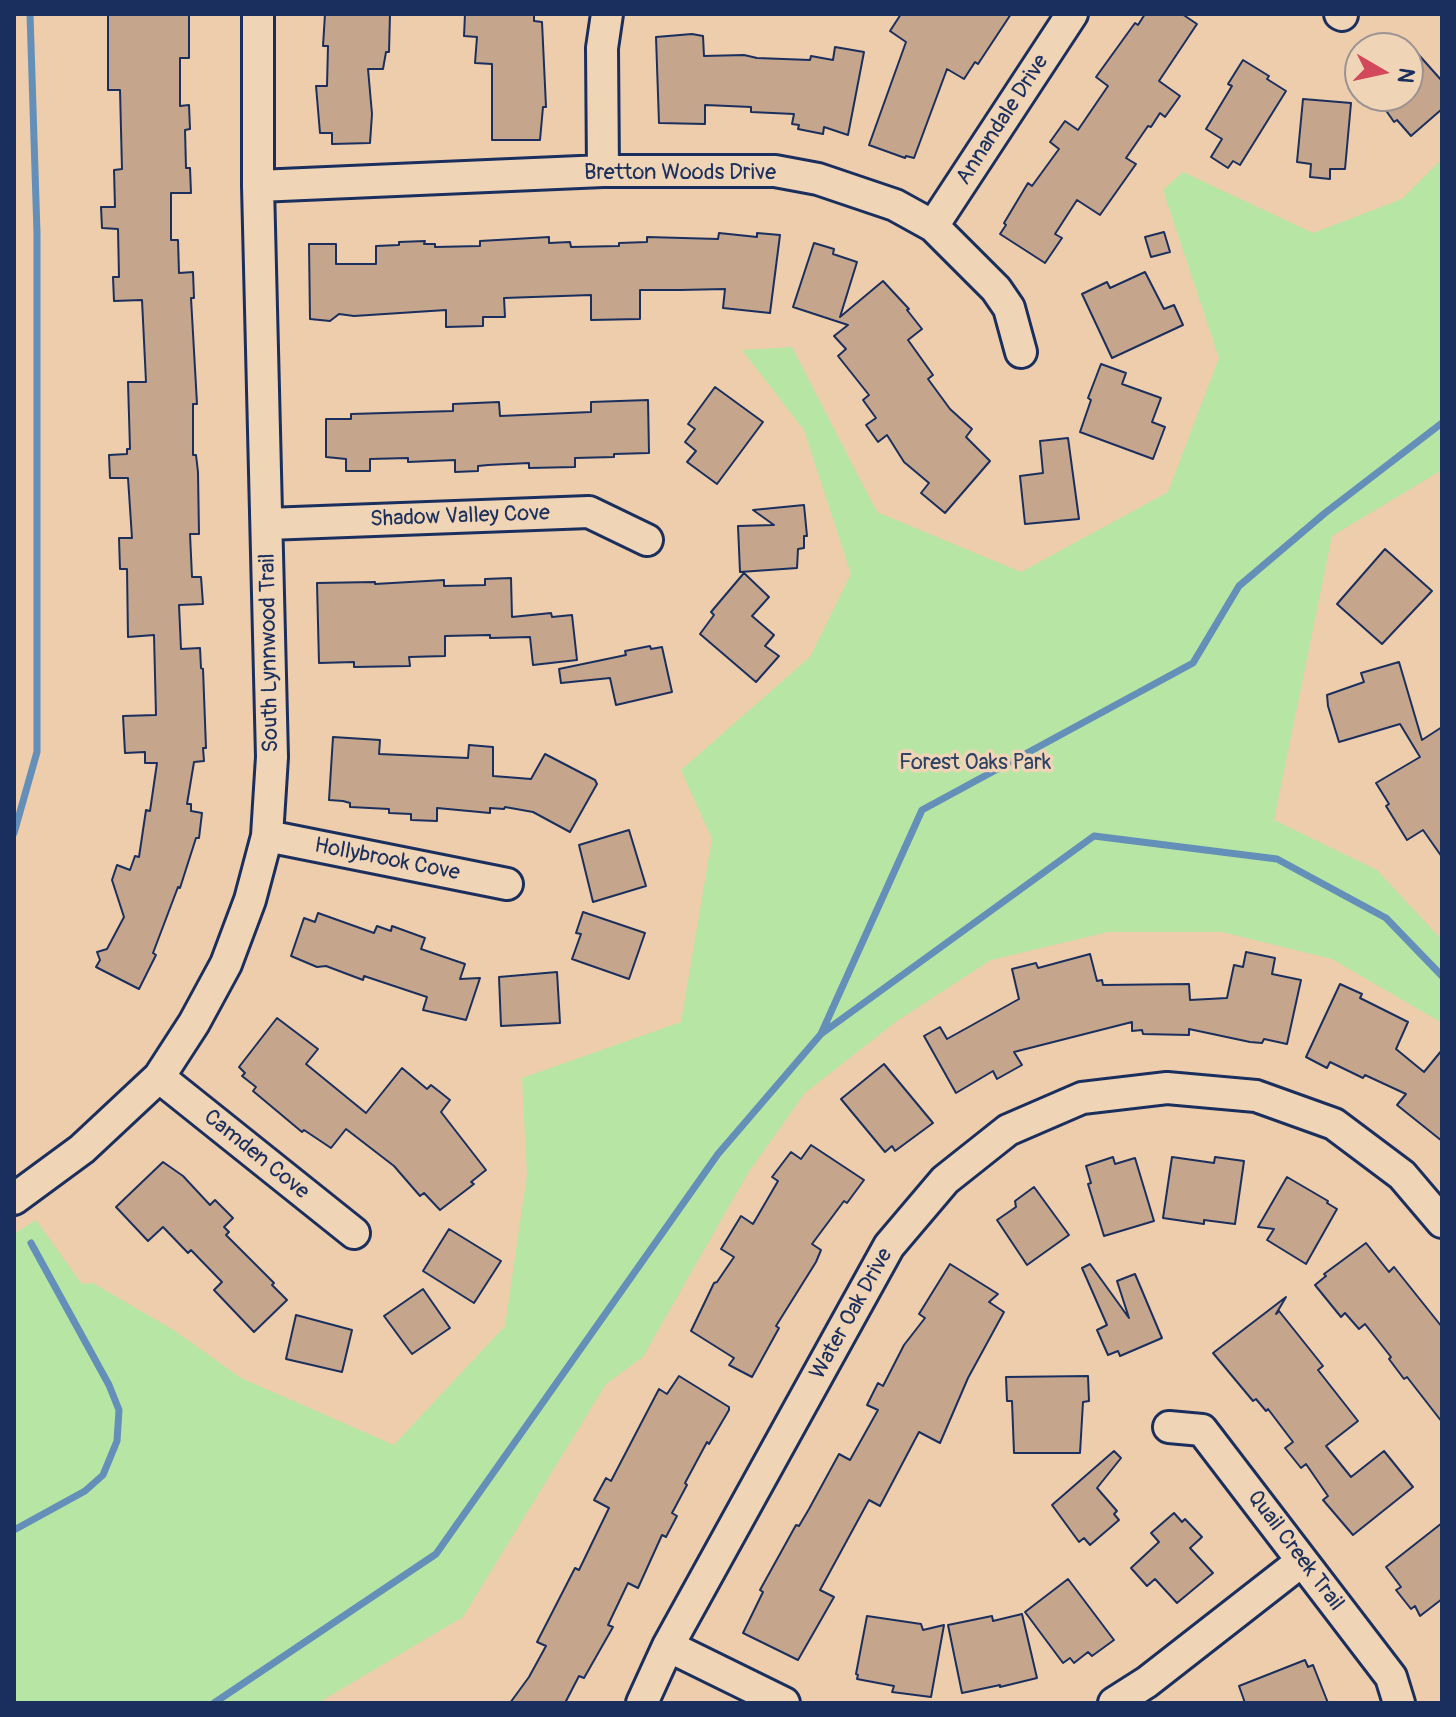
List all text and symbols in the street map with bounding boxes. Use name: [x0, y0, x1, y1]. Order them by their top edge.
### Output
north arrow: [1344, 32, 1424, 112]
street label: Annandale Drive: [951, 50, 1055, 190]
text: N: [1391, 66, 1421, 85]
street label: Bretton Woods Drive: [584, 160, 776, 186]
street label: Shadow Valley Cove: [370, 501, 550, 533]
street label: South Lynnwood Trail: [255, 553, 285, 753]
park label: Forest Oaks Park: [899, 750, 1051, 776]
street label: Hollybrook Cove: [312, 833, 462, 887]
street label: Camden Cove: [198, 1104, 314, 1206]
street label: Water Oak Drive: [805, 1244, 899, 1384]
street label: Quail Creek Trail: [1241, 1486, 1349, 1616]

